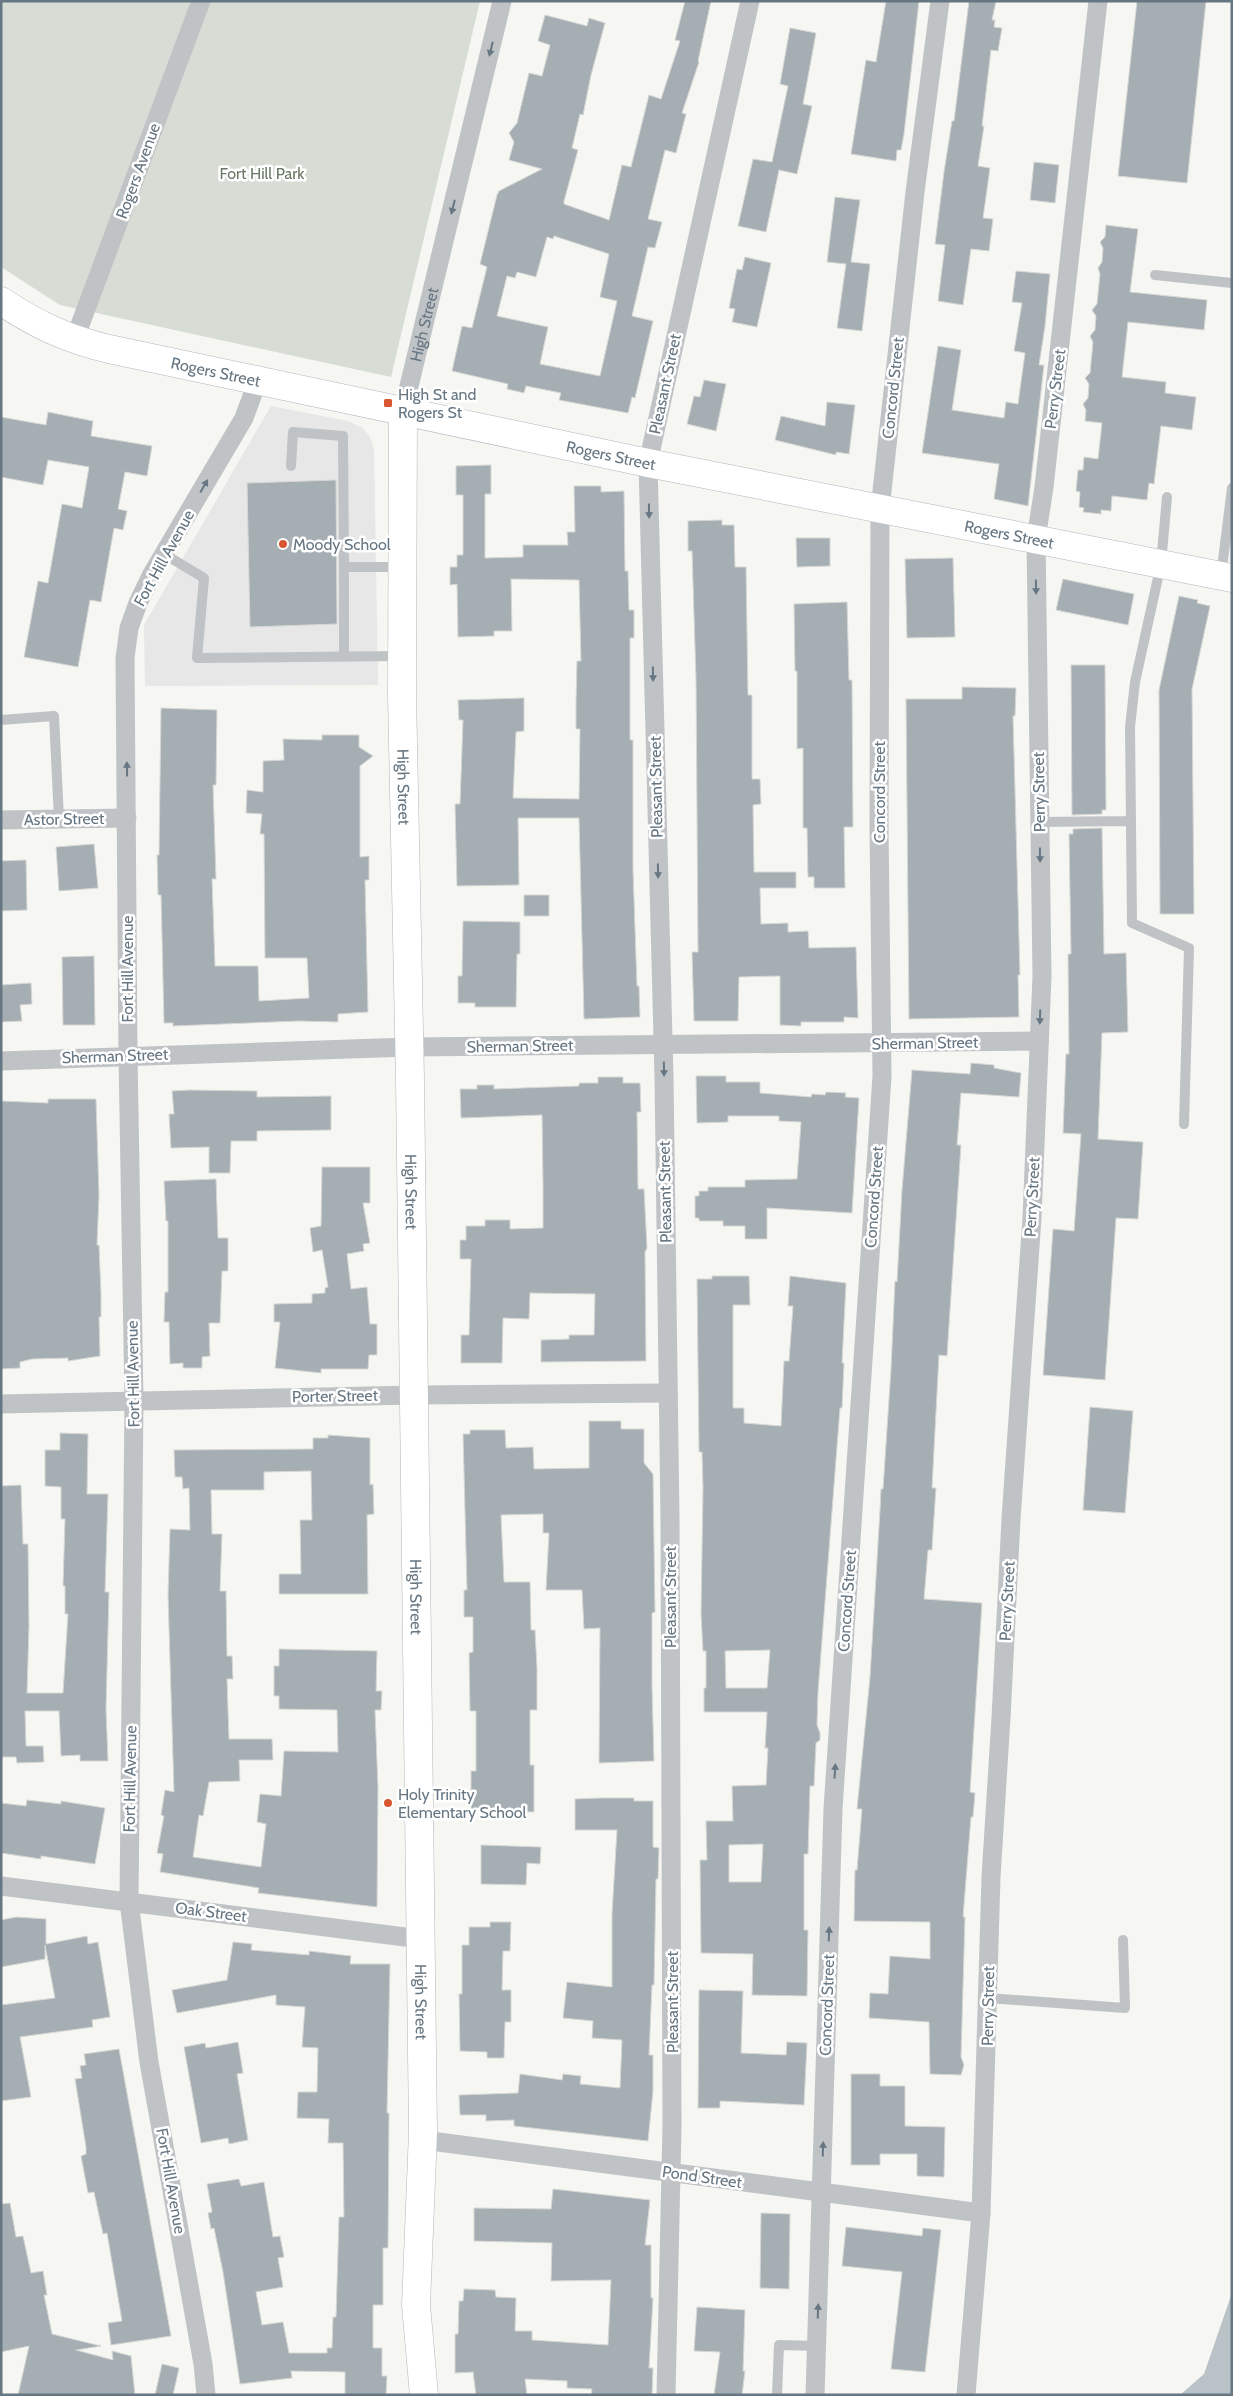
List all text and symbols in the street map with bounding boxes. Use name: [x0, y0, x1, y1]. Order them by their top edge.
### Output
one-way arrow: [487, 41, 495, 56]
street label: Rogers Avenue: [112, 121, 164, 221]
park label: Fort Hill Park: [219, 164, 305, 183]
one-way arrow: [449, 199, 457, 214]
street label: High Street: [406, 285, 442, 364]
street label: Pleasant Street: [645, 332, 685, 436]
street label: Concord Street: [878, 336, 908, 440]
street label: Perry Street: [1041, 348, 1069, 430]
street label: Rogers Street: [169, 353, 263, 390]
place label: High St and Rogers St: [398, 385, 476, 422]
marker: High St and Rogers St: [382, 397, 394, 409]
street label: Rogers Street: [565, 436, 658, 474]
one-way arrow: [200, 479, 209, 492]
one-way arrow: [645, 504, 653, 520]
street label: Fort Hill Avenue: [130, 507, 198, 609]
street label: Rogers Street: [963, 516, 1056, 552]
place label: Moody School: [293, 535, 391, 554]
marker: Moody School: [277, 538, 289, 550]
one-way arrow: [1033, 580, 1041, 596]
one-way arrow: [650, 666, 658, 682]
street label: Pleasant Street: [646, 735, 666, 838]
street label: Concord Street: [870, 741, 889, 843]
street label: High Street: [394, 749, 414, 826]
street label: Perry Street: [1029, 751, 1049, 832]
one-way arrow: [122, 761, 130, 777]
street label: Astor Street: [24, 809, 105, 829]
one-way arrow: [1036, 847, 1044, 863]
one-way arrow: [655, 864, 663, 880]
street label: Fort Hill Avenue: [118, 916, 137, 1022]
one-way arrow: [1036, 1009, 1044, 1025]
street label: Sherman Street: [872, 1033, 979, 1053]
street label: Sherman Street: [467, 1036, 574, 1056]
street label: Sherman Street: [61, 1045, 169, 1067]
one-way arrow: [660, 1061, 668, 1077]
street label: Pleasant Street: [655, 1140, 675, 1243]
street label: Concord Street: [861, 1145, 887, 1248]
street label: High Street: [401, 1154, 421, 1231]
street label: Perry Street: [1020, 1156, 1044, 1237]
street label: Fort Hill Avenue: [123, 1320, 143, 1428]
street label: Porter Street: [292, 1386, 379, 1406]
street label: Pleasant Street: [661, 1545, 680, 1648]
street label: Concord Street: [834, 1549, 860, 1652]
street label: High Street: [406, 1559, 426, 1636]
street label: Perry Street: [995, 1560, 1019, 1641]
street label: Fort Hill Avenue: [120, 1725, 140, 1833]
one-way arrow: [832, 1763, 840, 1779]
place label: Holy Trinity Elementary School: [398, 1785, 526, 1822]
marker: Holy Trinity Elementary School: [382, 1797, 394, 1809]
street label: Oak Street: [174, 1898, 248, 1926]
one-way arrow: [826, 1925, 834, 1941]
street label: Pleasant Street: [663, 1950, 682, 2053]
street label: Concord Street: [816, 1953, 838, 2056]
street label: High Street: [411, 1964, 431, 2041]
street label: Perry Street: [978, 1965, 998, 2046]
street label: Fort Hill Avenue: [152, 2127, 190, 2235]
one-way arrow: [820, 2140, 828, 2156]
street label: Pond Street: [661, 2162, 744, 2192]
one-way arrow: [814, 2303, 822, 2319]

